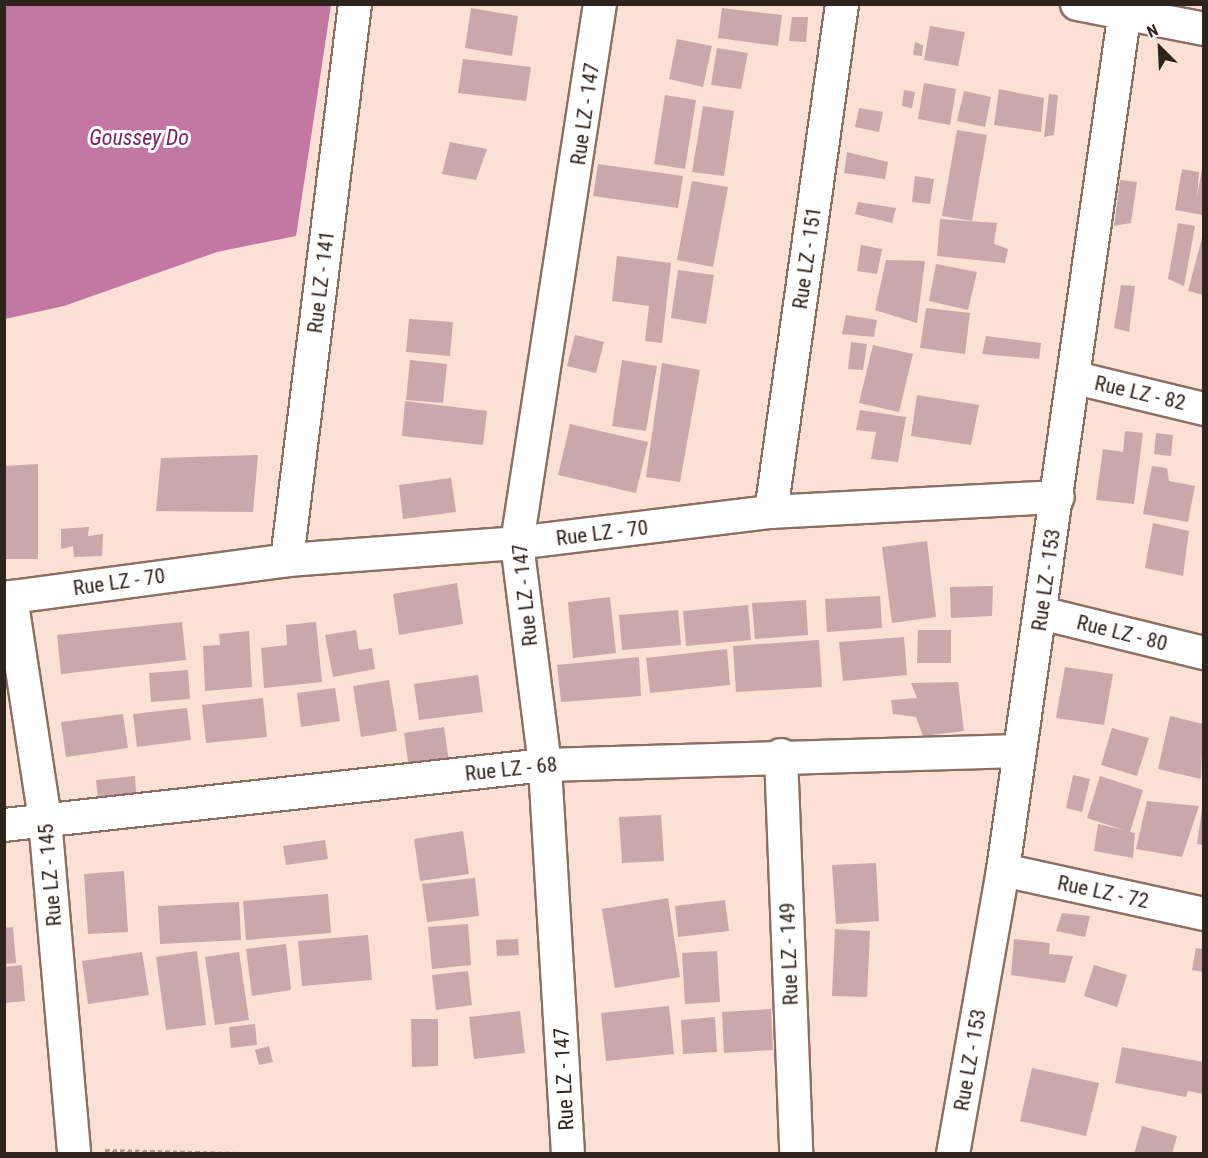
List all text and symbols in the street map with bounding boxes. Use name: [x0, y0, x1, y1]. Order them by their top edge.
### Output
north arrow: [1130, 18, 1190, 78]
text: N: [1144, 20, 1161, 42]
street label: Rue LZ - 147: [565, 61, 605, 167]
water label: Goussey Do: [89, 125, 189, 151]
street label: Rue LZ - 151: [787, 205, 827, 311]
street label: Rue LZ - 141: [302, 229, 340, 335]
street label: Rue LZ - 82: [1092, 370, 1188, 416]
street label: Rue LZ - 70: [555, 515, 649, 551]
street label: Rue LZ - 153: [1026, 527, 1066, 633]
street label: Rue LZ - 147: [507, 543, 543, 647]
street label: Rue LZ - 70: [71, 563, 167, 601]
street label: Rue LZ - 80: [1074, 610, 1170, 656]
street label: Rue LZ - 68: [464, 752, 558, 786]
street label: Rue LZ - 145: [33, 823, 67, 927]
street label: Rue LZ - 72: [1055, 870, 1151, 914]
street label: Rue LZ - 149: [775, 902, 803, 1006]
street label: Rue LZ - 153: [949, 1007, 991, 1113]
street label: Rue LZ - 147: [549, 1027, 579, 1131]

